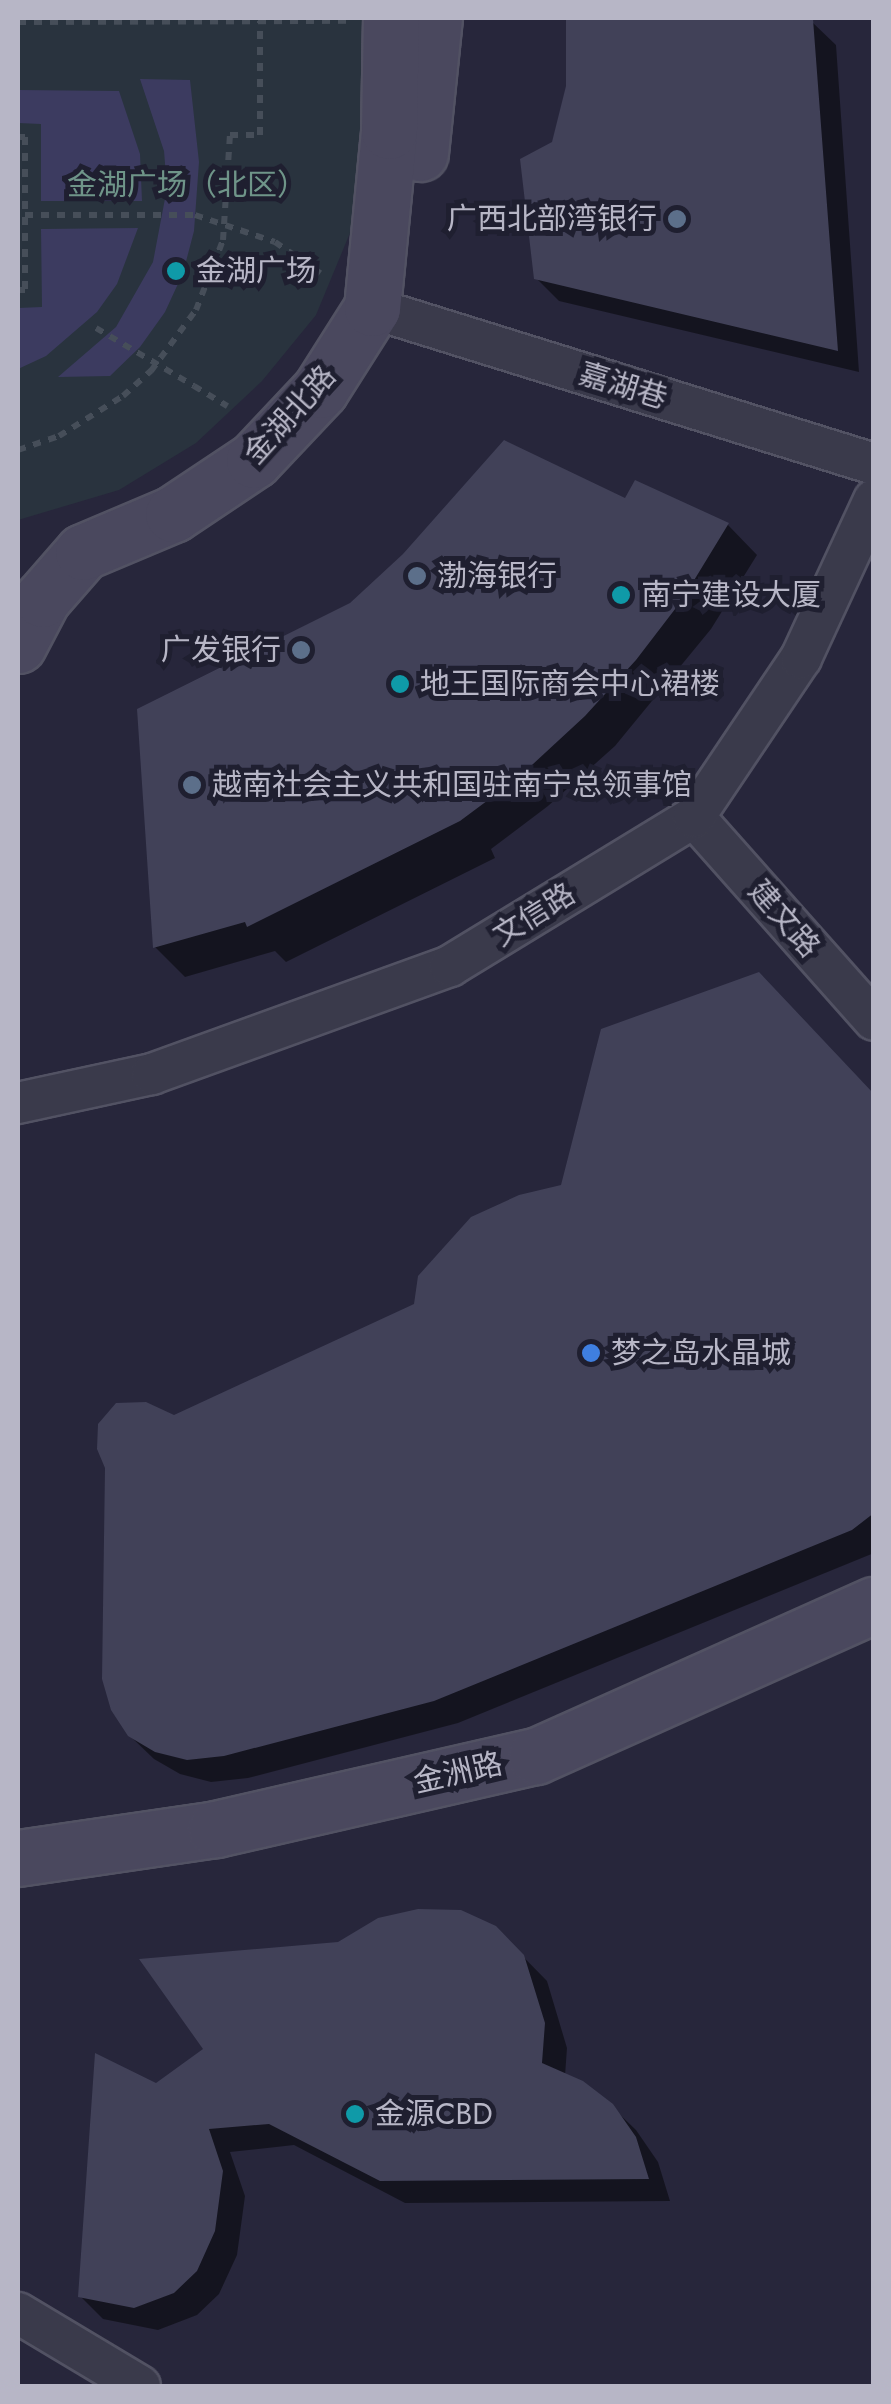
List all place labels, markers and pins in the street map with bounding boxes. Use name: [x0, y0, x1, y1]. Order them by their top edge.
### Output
place label: 广西北部湾银行: [447, 201, 657, 237]
marker: 广西北部湾银行: [666, 208, 688, 230]
place label: 金湖广场: [196, 253, 316, 289]
marker: 金湖广场: [165, 260, 187, 282]
place label: 渤海银行: [437, 558, 557, 594]
marker: 渤海银行: [406, 565, 428, 587]
place label: 南宁建设大厦: [641, 577, 821, 613]
marker: 南宁建设大厦: [610, 584, 632, 606]
place label: 广发银行: [161, 632, 281, 668]
marker: 广发银行: [290, 639, 312, 661]
place label: 地王国际商会中心裙楼: [420, 666, 720, 702]
marker: 地王国际商会中心裙楼: [389, 673, 411, 695]
place label: 越南社会主义共和国驻南宁总领事馆: [212, 767, 692, 803]
marker: 越南社会主义共和国驻南宁总领事馆: [181, 774, 203, 796]
place label: 梦之岛水晶城: [611, 1335, 791, 1371]
marker: 梦之岛水晶城: [580, 1342, 602, 1364]
place label: 金源CBD: [375, 2096, 493, 2132]
marker: 金源CBD: [344, 2103, 366, 2125]

